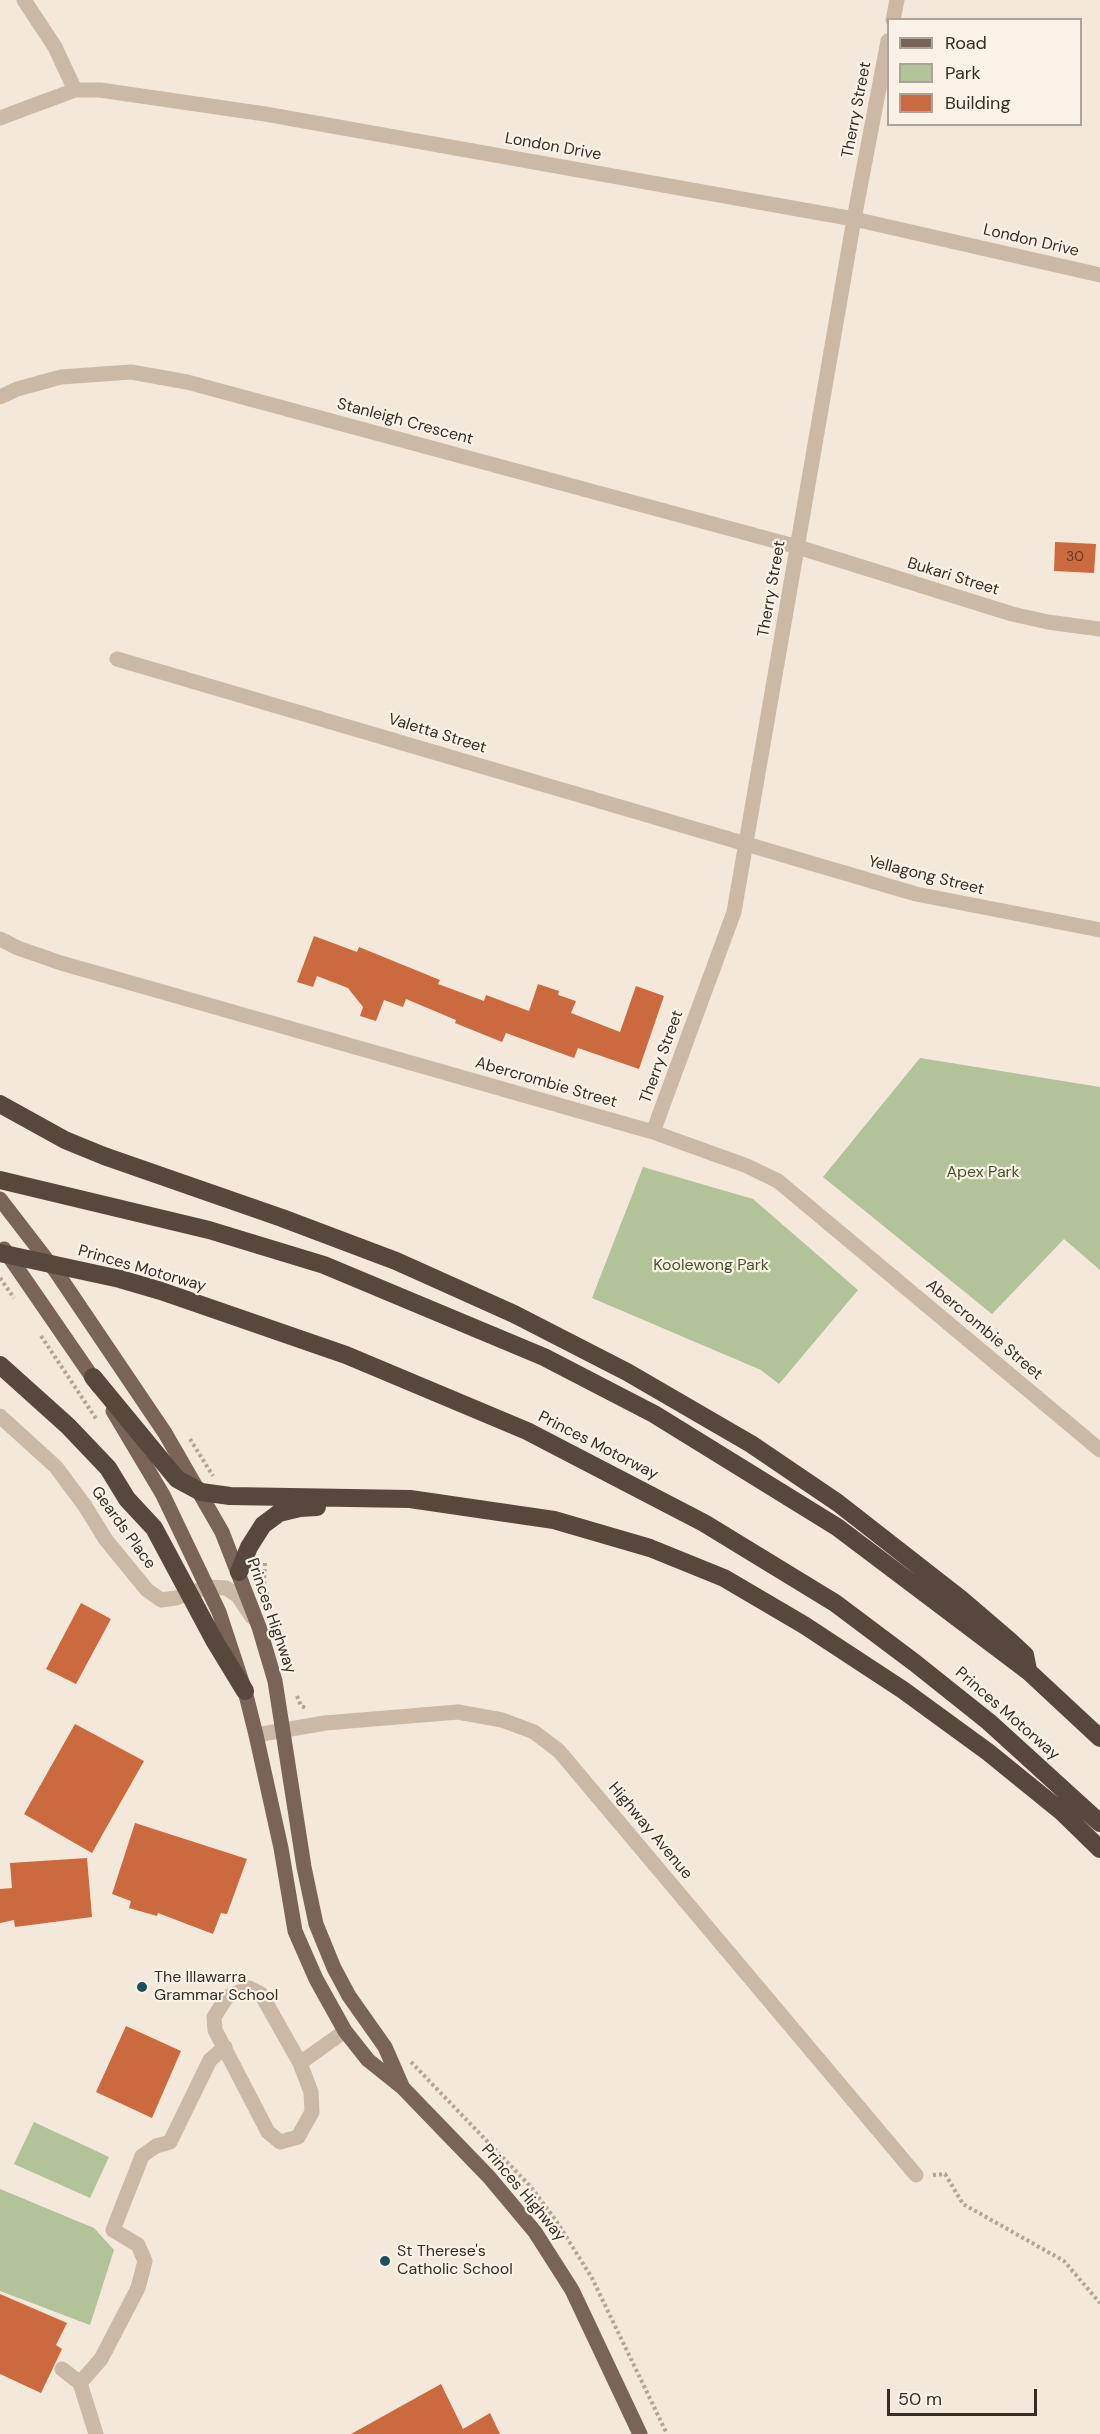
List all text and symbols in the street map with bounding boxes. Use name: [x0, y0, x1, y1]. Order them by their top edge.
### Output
legend: [887, 18, 1082, 126]
text: Road: [945, 31, 987, 55]
street label: Therry Street: [838, 60, 876, 160]
text: Park: [945, 61, 981, 85]
text: Building: [945, 91, 1010, 115]
street label: London Drive: [503, 129, 603, 165]
street label: London Drive: [981, 221, 1081, 261]
street label: Stanleigh Crescent: [335, 395, 475, 449]
street label: Therry Street: [754, 539, 790, 639]
house number: 30: [1066, 549, 1084, 565]
street label: Bukari Street: [905, 554, 1001, 600]
street label: Valetta Street: [386, 710, 488, 758]
street label: Yellagong Street: [866, 852, 986, 900]
street label: Therry Street: [636, 1008, 688, 1106]
street label: Abercrombie Street: [473, 1054, 619, 1112]
park label: Apex Park: [946, 1163, 1020, 1183]
street label: Princes Motorway: [76, 1242, 208, 1296]
park label: Koolewong Park: [653, 1256, 769, 1276]
street label: Abercrombie Street: [922, 1276, 1046, 1384]
street label: Princes Motorway: [535, 1407, 661, 1485]
street label: Geards Place: [87, 1483, 159, 1573]
street label: Princes Highway: [242, 1556, 300, 1676]
street label: Princes Motorway: [951, 1663, 1063, 1765]
street label: Highway Avenue: [604, 1779, 696, 1883]
place label: The Illawarra Grammar School: [154, 1968, 278, 2006]
marker: The Illawarra Grammar School: [135, 1980, 149, 1994]
street label: Princes Highway: [477, 2141, 569, 2245]
place label: St Therese's Catholic School: [397, 2242, 513, 2280]
marker: St Therese's Catholic School: [378, 2254, 392, 2268]
scale bar: [890, 2377, 1040, 2415]
text: 50 m: [898, 2387, 942, 2411]

